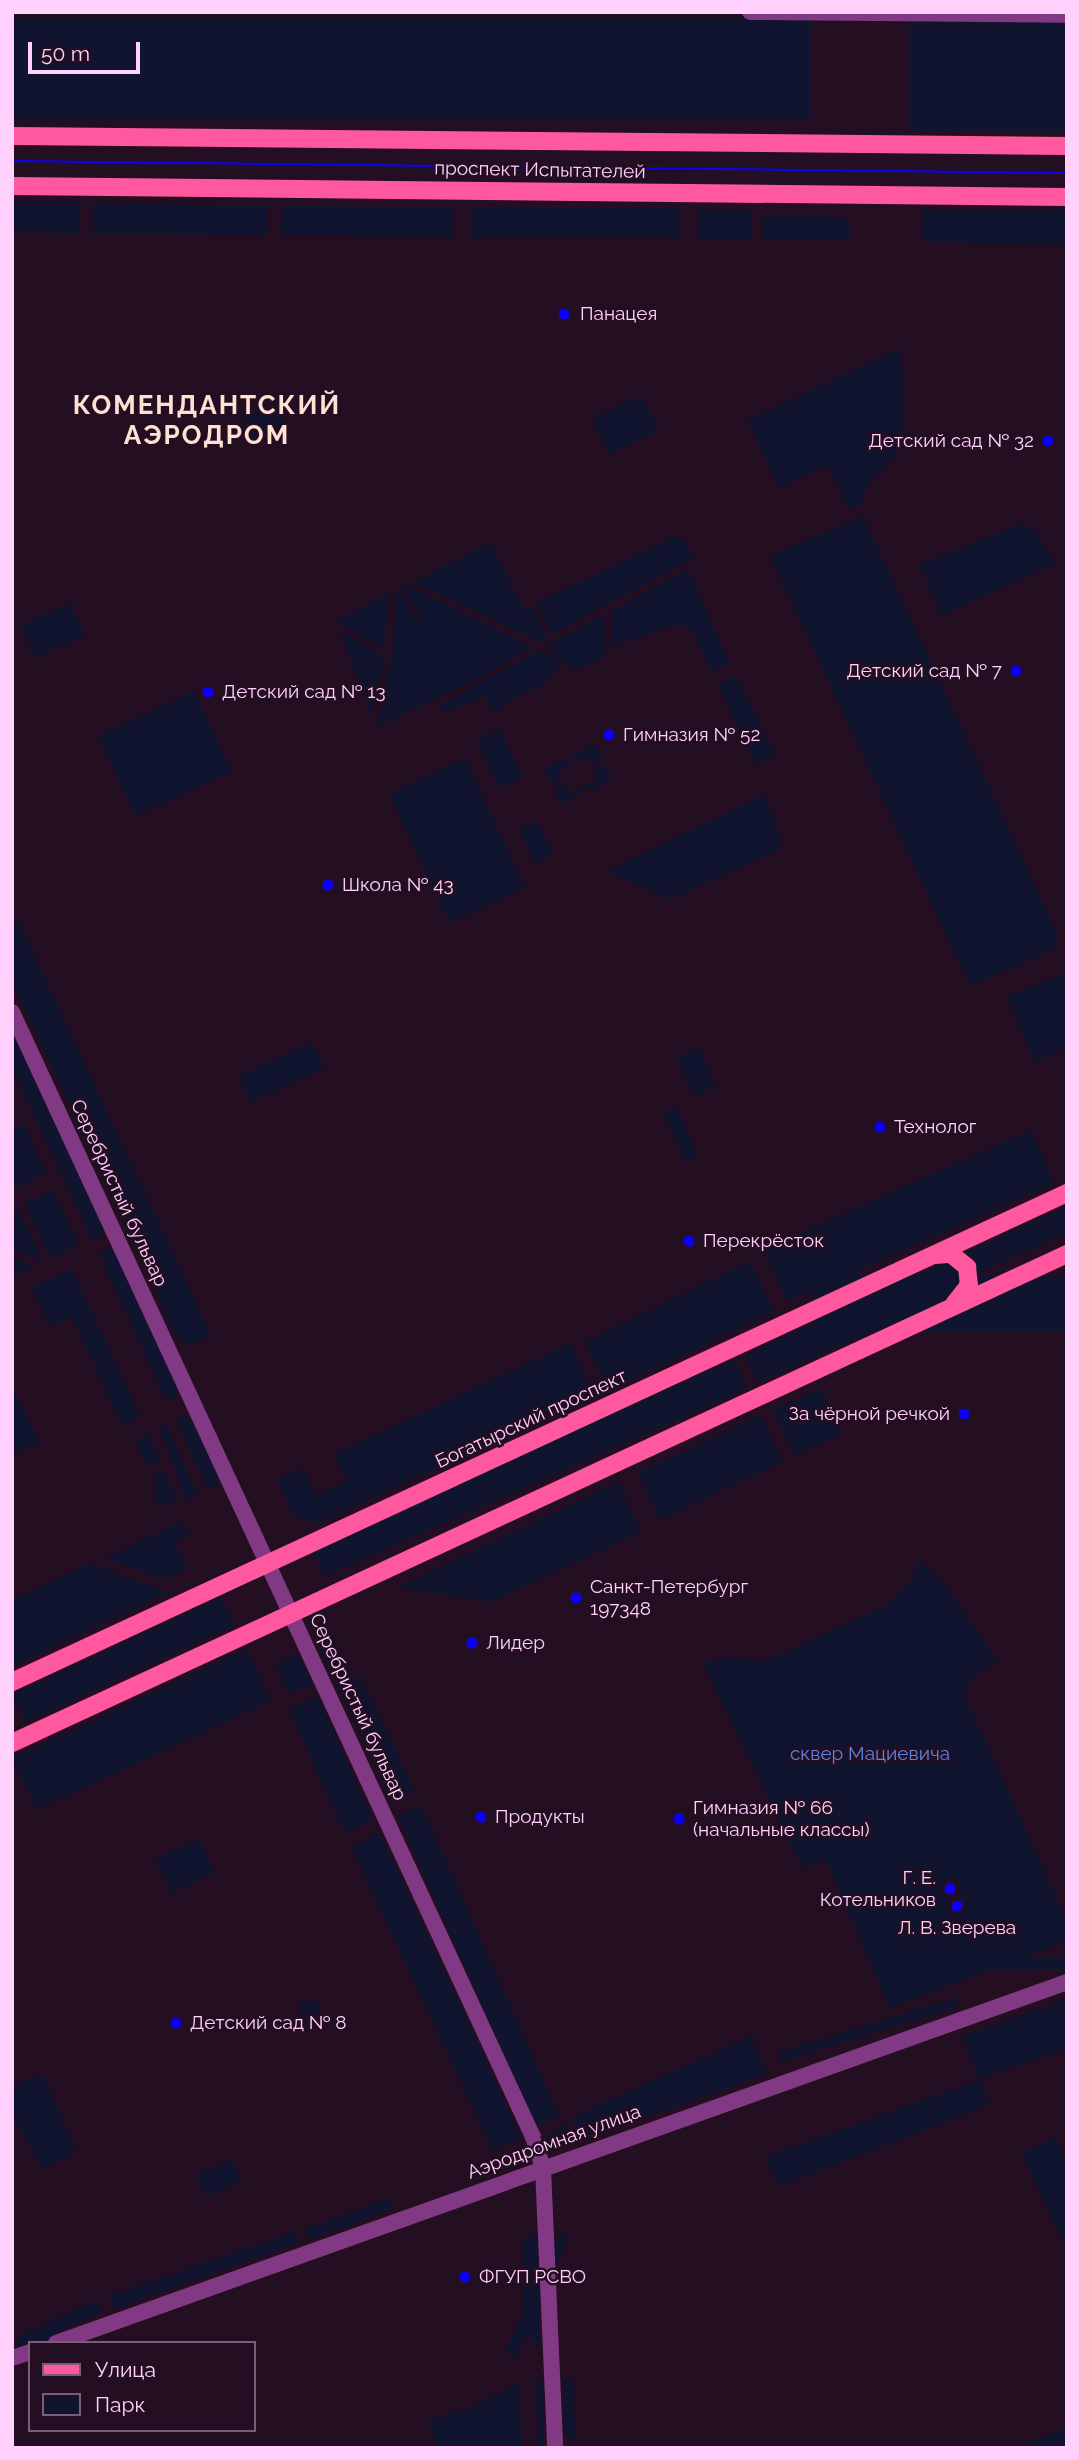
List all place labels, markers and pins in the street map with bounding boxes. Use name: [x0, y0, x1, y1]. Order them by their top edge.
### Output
place label: Панацея: [580, 303, 657, 325]
marker: Панацея: [554, 304, 574, 324]
place label: Детский сад № 32: [869, 430, 1034, 452]
marker: Детский сад № 32: [1040, 433, 1056, 449]
place label: Детский сад № 7: [847, 660, 1002, 682]
marker: Детский сад № 7: [1008, 663, 1024, 679]
place label: Детский сад № 13: [222, 681, 386, 703]
marker: Детский сад № 13: [200, 684, 216, 700]
place label: Гимназия № 52: [623, 724, 760, 746]
marker: Гимназия № 52: [601, 727, 617, 743]
place label: Школа № 43: [342, 874, 454, 896]
marker: Школа № 43: [320, 877, 336, 893]
place label: Технолог: [894, 1116, 976, 1138]
marker: Технолог: [872, 1119, 888, 1135]
place label: Перекрёсток: [703, 1230, 824, 1252]
marker: Перекрёсток: [681, 1233, 697, 1249]
place label: За чёрной речкой: [789, 1403, 950, 1425]
marker: За чёрной речкой: [956, 1406, 972, 1422]
place label: Санкт-Петербург 197348: [590, 1576, 748, 1620]
marker: Санкт-Петербург 197348: [568, 1590, 584, 1606]
place label: Лидер: [486, 1632, 545, 1654]
marker: Лидер: [464, 1635, 480, 1651]
place label: Гимназия № 66 (начальные классы): [693, 1797, 870, 1841]
place label: Продукты: [495, 1806, 585, 1828]
marker: Продукты: [473, 1809, 489, 1825]
marker: Гимназия № 66 (начальные классы): [671, 1811, 687, 1827]
place label: Г. Е. Котельников: [820, 1867, 936, 1911]
marker: Г. Е. Котельников: [942, 1881, 958, 1897]
marker: Л. В. Зверева: [949, 1898, 965, 1914]
place label: Л. В. Зверева: [898, 1917, 1016, 1939]
place label: Детский сад № 8: [190, 2012, 347, 2034]
marker: Детский сад № 8: [168, 2015, 184, 2031]
place label: ФГУП РСВО: [479, 2266, 586, 2288]
marker: ФГУП РСВО: [457, 2269, 473, 2285]

